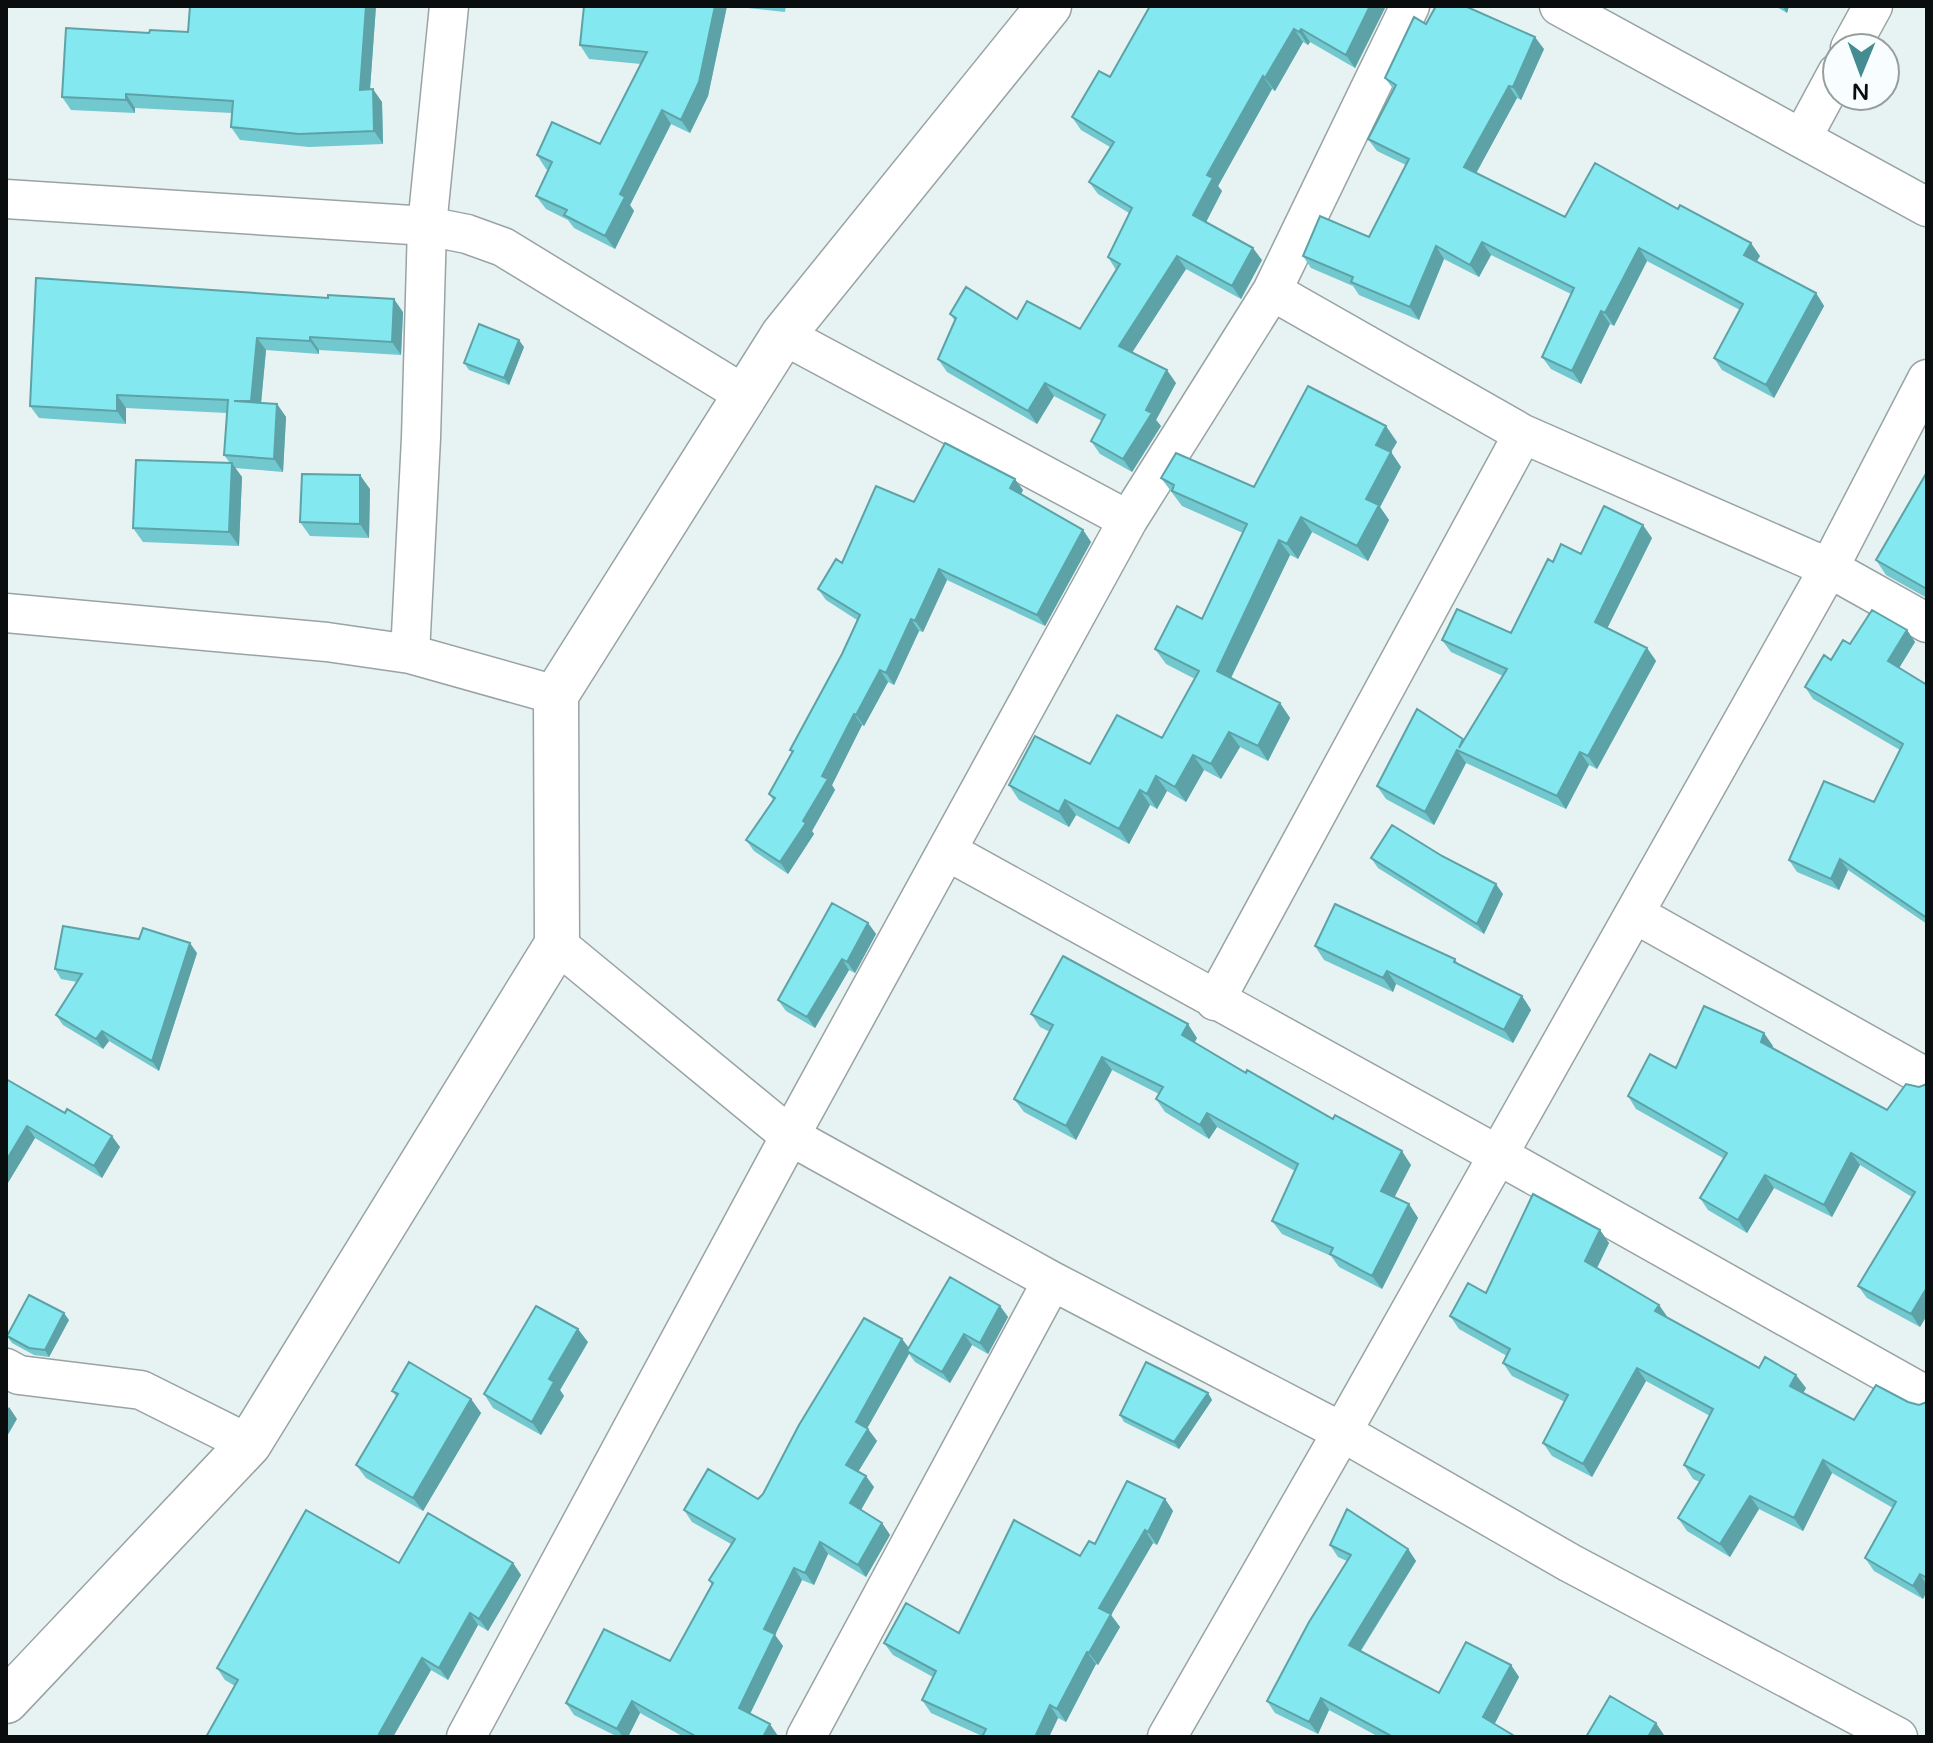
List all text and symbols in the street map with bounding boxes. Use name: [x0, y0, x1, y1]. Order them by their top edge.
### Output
north arrow: [1821, 32, 1901, 112]
text: N: [1852, 78, 1870, 104]

